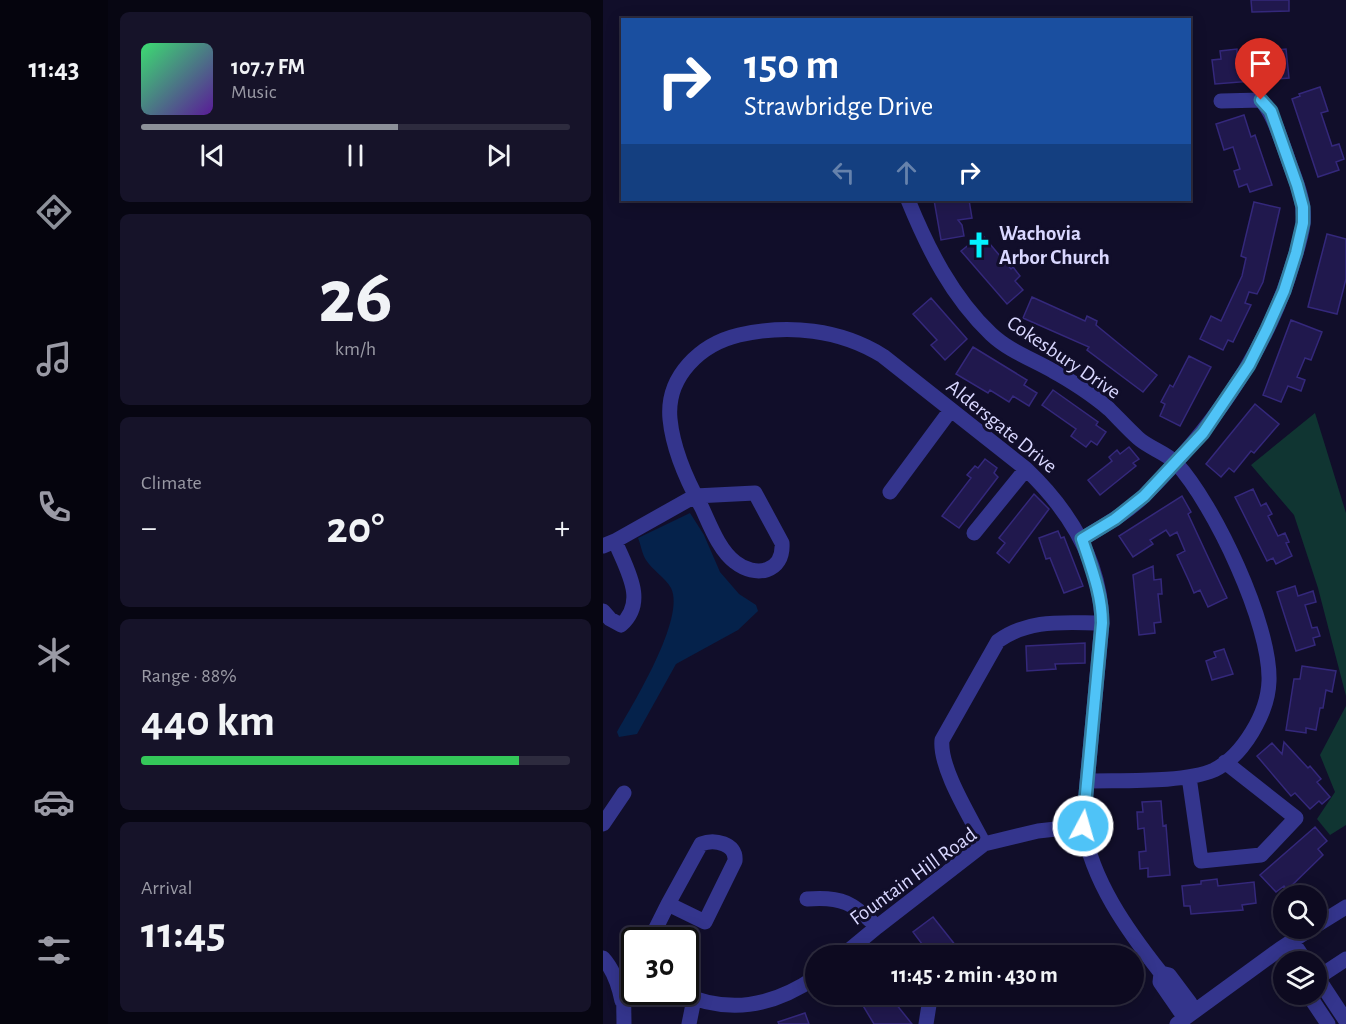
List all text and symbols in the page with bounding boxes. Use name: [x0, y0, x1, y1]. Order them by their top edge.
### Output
pin: [1235, 38, 1286, 100]
icon: right: [645, 42, 723, 120]
text: 150 m: [744, 44, 839, 86]
icon: arrive: [1244, 47, 1277, 80]
text: 11:43: [29, 55, 79, 82]
text: 107.7 FM: [231, 56, 305, 78]
text: Music: [231, 82, 277, 102]
text: Strawbridge Drive: [744, 93, 933, 120]
icon: previous: [196, 139, 229, 172]
icon: pause: [339, 139, 372, 172]
icon: next: [482, 139, 515, 172]
icon: left: [827, 156, 860, 189]
icon: ahead: [890, 156, 923, 189]
icon: right: [953, 156, 986, 189]
icon: directions: [33, 191, 75, 233]
place label: Wachovia Arbor Church: [999, 223, 1110, 268]
church icon: Wachovia Arbor Church: [964, 230, 994, 260]
text: 26: [318, 259, 393, 337]
street label: Cokesbury Drive: [1003, 312, 1124, 403]
icon: music: [33, 338, 75, 380]
text: km/h: [335, 339, 376, 359]
street label: Aldersgate Drive: [942, 376, 1061, 477]
text: Climate: [141, 473, 202, 493]
icon: phone: [33, 486, 75, 528]
text: 20°: [327, 506, 384, 551]
text: −: [141, 512, 157, 545]
text: +: [554, 512, 570, 545]
icon: climate: [33, 634, 75, 676]
text: Range · 88%: [141, 666, 237, 686]
text: 440 km: [141, 699, 275, 744]
icon: car: [33, 781, 75, 823]
position arrow: [1051, 794, 1115, 858]
street label: Fountain Hill Road: [846, 824, 981, 929]
text: Arrival: [141, 878, 192, 898]
map controls: [1273, 885, 1327, 1005]
button: search: [1273, 885, 1327, 939]
text: 11:45: [141, 911, 226, 956]
speed limit sign: 30: [621, 927, 699, 1005]
icon: filters: [33, 929, 75, 971]
button: layers: [1273, 951, 1327, 1005]
text: 11:45 · 2 min · 430 m: [891, 964, 1058, 986]

